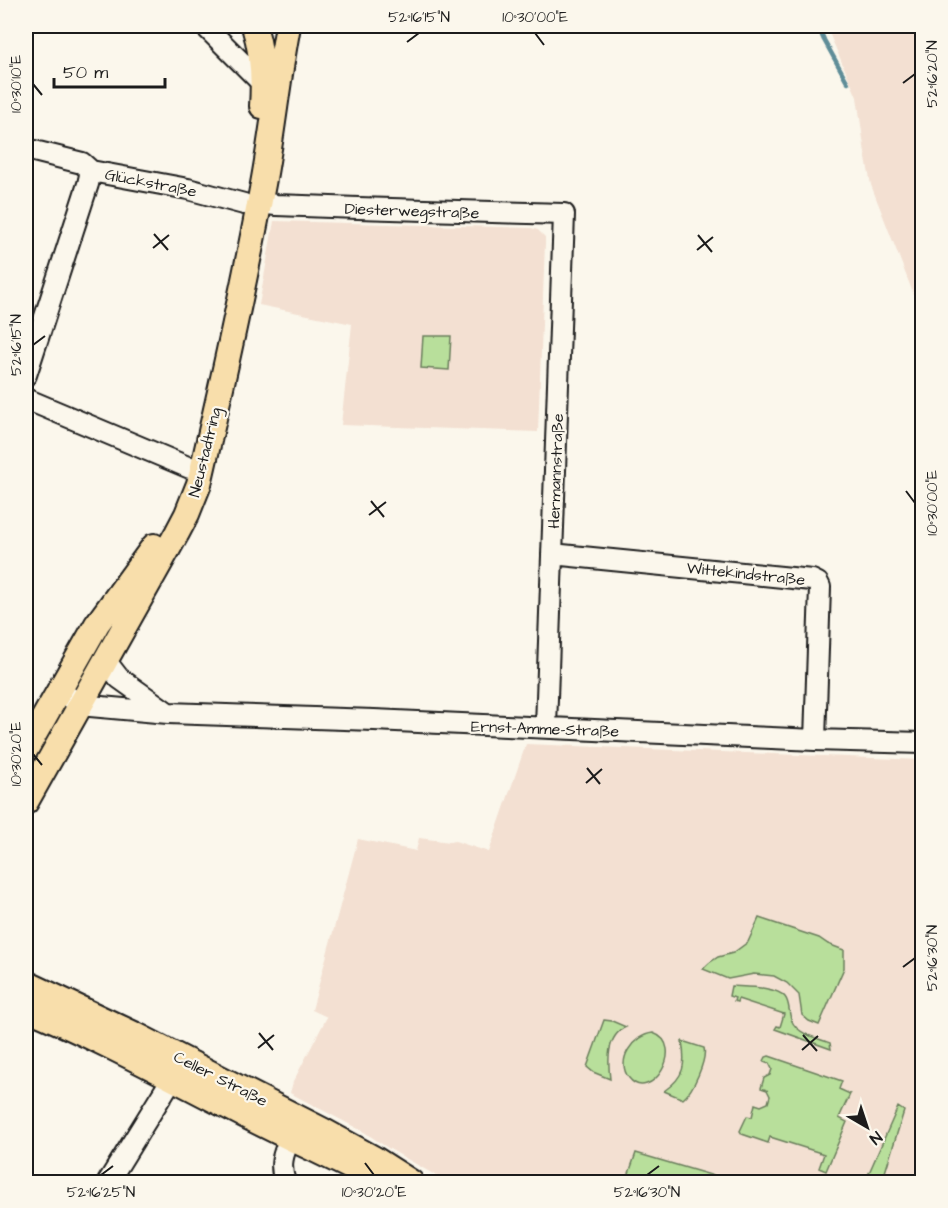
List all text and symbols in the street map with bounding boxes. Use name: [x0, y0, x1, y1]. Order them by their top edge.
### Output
text: 52°16'15"N: [388, 7, 450, 28]
text: 10°30'00"E: [502, 7, 568, 28]
text: 52°16'20"N: [922, 40, 943, 108]
scale bar: [54, 51, 165, 89]
text: 10°30'10"E: [6, 55, 27, 113]
text: 50 m: [63, 60, 108, 85]
street label: Glückstraße: [103, 163, 199, 203]
street label: Diesterwegstraße: [344, 198, 480, 225]
text: 52°16'15"N: [6, 314, 27, 376]
street label: Neustadtring: [183, 405, 228, 500]
street label: Hermannstraße: [543, 413, 569, 529]
text: 10°30'00"E: [922, 470, 943, 536]
street label: Wittekindstraße: [686, 557, 807, 591]
street label: Ernst-Amme-Straße: [470, 715, 620, 743]
text: 10°30'20"E: [6, 722, 27, 786]
text: 52°16'30"N: [922, 925, 943, 991]
street label: Celler Straße: [170, 1046, 272, 1112]
north arrow: [837, 1097, 897, 1157]
text: N: [865, 1126, 887, 1150]
text: 52°16'25"N: [67, 1182, 135, 1203]
text: 10°30'20"E: [342, 1182, 406, 1203]
text: 52°16'30"N: [614, 1182, 680, 1203]

